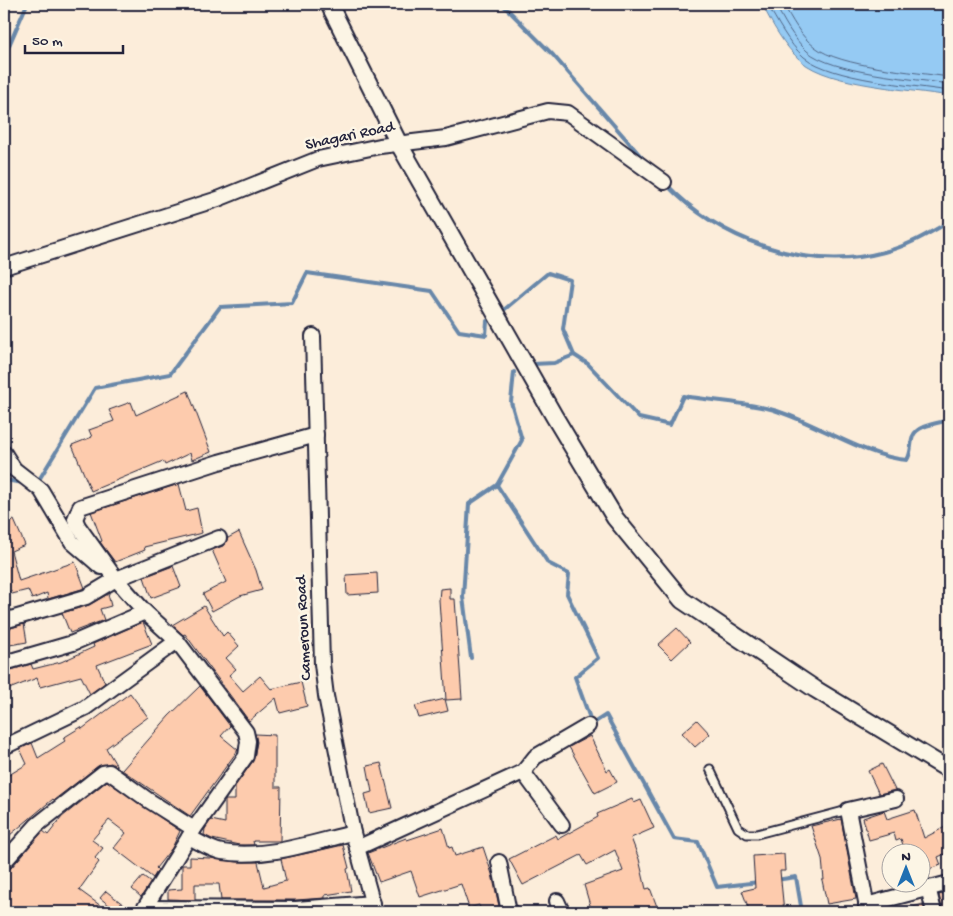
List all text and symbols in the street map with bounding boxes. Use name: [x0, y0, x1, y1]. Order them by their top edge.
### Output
scale bar: [25, 22, 122, 54]
text: 50 m: [32, 33, 63, 51]
street label: Shagari Road: [304, 118, 398, 156]
street label: Cameroun Road: [293, 573, 317, 681]
north arrow: [880, 844, 930, 894]
text: N: [901, 849, 911, 866]

